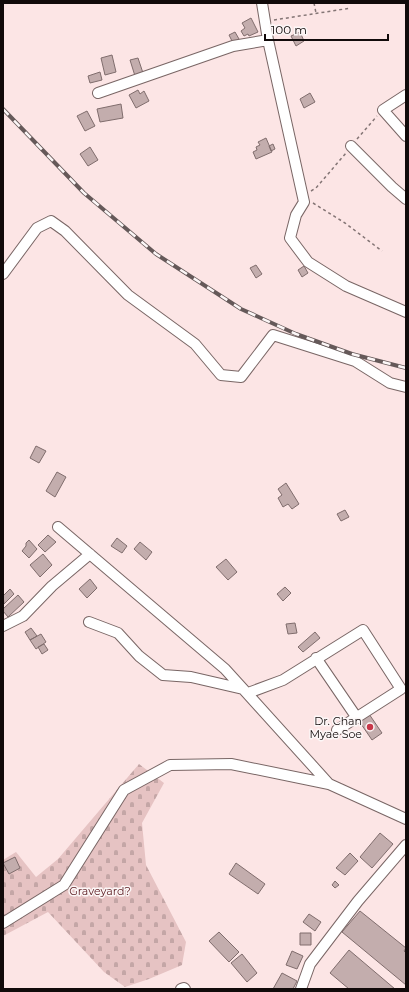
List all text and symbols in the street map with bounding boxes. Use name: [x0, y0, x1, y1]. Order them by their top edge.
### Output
scale bar: [265, 16, 388, 42]
text: 100 m: [271, 22, 307, 37]
place label: Dr. Chan Myae Soe: [309, 714, 362, 741]
marker: Dr. Chan Myae Soe: [365, 722, 375, 732]
park label: Graveyard?: [69, 884, 131, 898]

